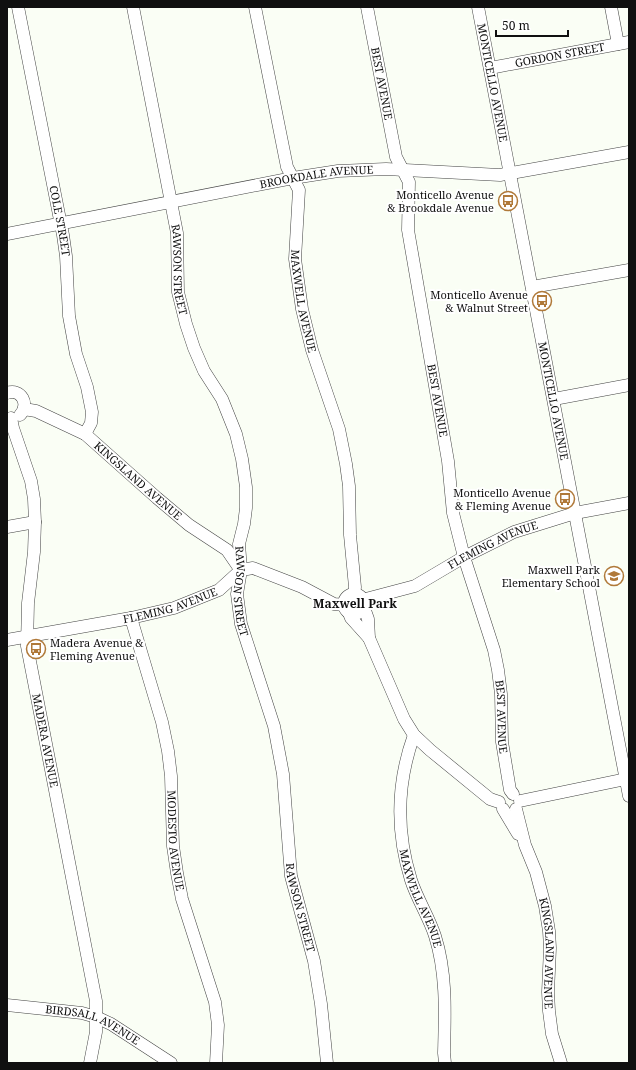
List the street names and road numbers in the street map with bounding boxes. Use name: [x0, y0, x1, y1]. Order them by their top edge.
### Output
street label: MONTICELLO AVENUE: [474, 22, 512, 143]
street label: GORDON STREET: [514, 39, 606, 70]
street label: BEST AVENUE: [368, 46, 397, 121]
street label: BROOKDALE AVENUE: [258, 162, 374, 191]
street label: COLE STREET: [46, 184, 74, 257]
street label: RAWSON STREET: [168, 223, 192, 317]
street label: MAXWELL AVENUE: [288, 249, 320, 354]
street label: MONTICELLO AVENUE: [535, 340, 573, 461]
street label: BEST AVENUE: [424, 363, 452, 438]
street label: KINGSLAND AVENUE: [91, 438, 186, 523]
street label: FLEMING AVENUE: [445, 517, 539, 572]
street label: RAWSON STREET: [230, 545, 253, 638]
street label: FLEMING AVENUE: [122, 583, 219, 626]
street label: BEST AVENUE: [492, 679, 512, 755]
street label: MADERA AVENUE: [29, 692, 62, 789]
street label: MODESTO AVENUE: [164, 790, 188, 892]
street label: MAXWELL AVENUE: [397, 847, 446, 949]
street label: RAWSON STREET: [283, 862, 319, 954]
street label: KINGSLAND AVENUE: [536, 896, 558, 1010]
street label: BIRDSALL AVENUE: [45, 1001, 143, 1048]

